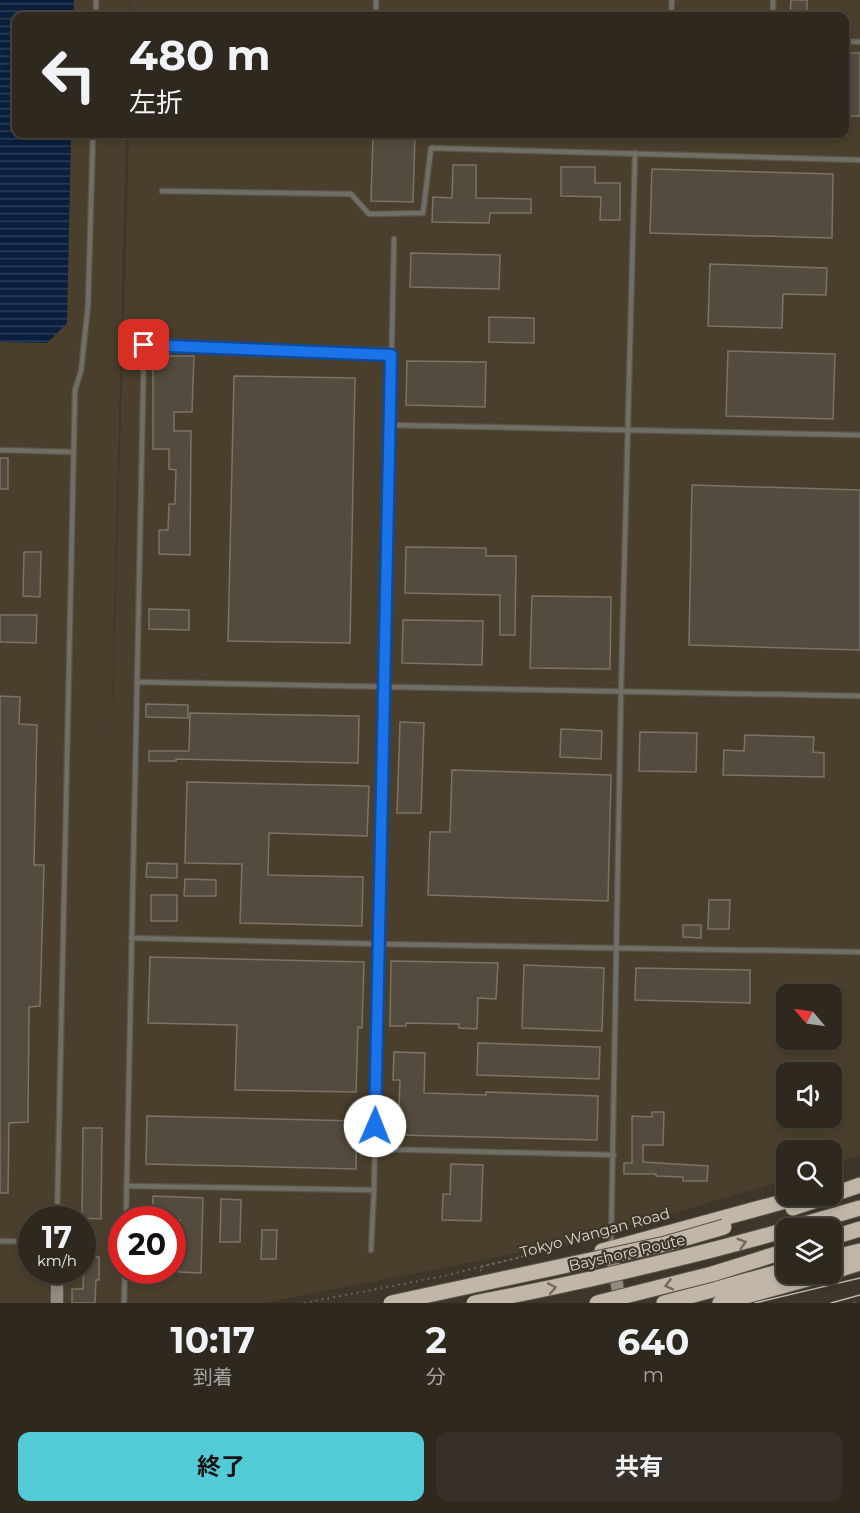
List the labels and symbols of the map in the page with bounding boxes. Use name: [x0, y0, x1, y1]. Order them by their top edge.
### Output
pin: [118, 319, 169, 370]
north arrow: [776, 984, 842, 1050]
position arrow: [343, 1094, 407, 1158]
street label: Tokyo Wangan Road: [518, 1203, 672, 1262]
speed limit sign: 20: [108, 1206, 186, 1284]
street label: Bayshore Route: [567, 1230, 687, 1275]
one-way arrow: [736, 1238, 747, 1250]
one-way arrow: [664, 1277, 674, 1290]
one-way arrow: [547, 1282, 557, 1295]

